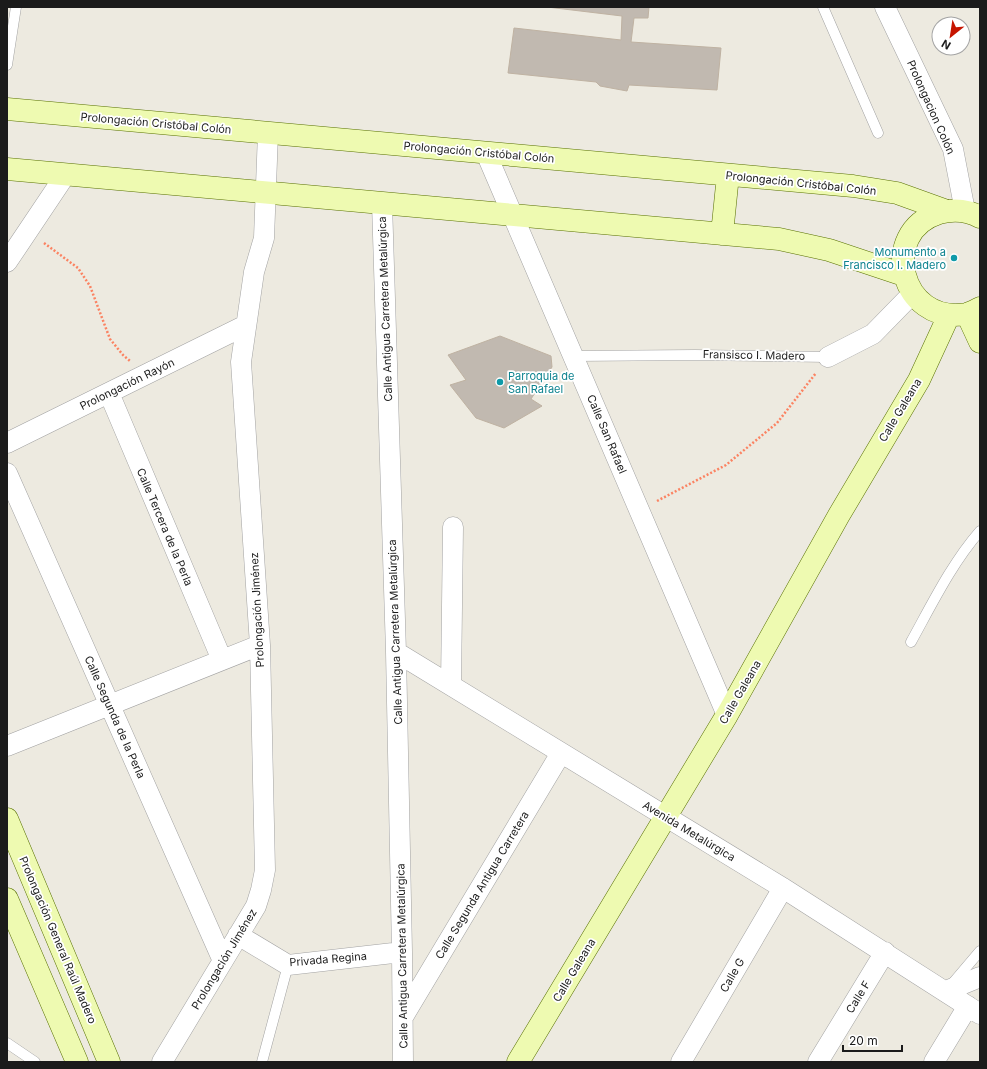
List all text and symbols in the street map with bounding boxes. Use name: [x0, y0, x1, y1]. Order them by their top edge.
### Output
north arrow: [931, 16, 971, 56]
text: N: [939, 37, 953, 53]
street label: Prolongacion Colón: [904, 58, 958, 156]
street label: Prolongación Cristóbal Colón: [80, 109, 232, 137]
street label: Prolongación Cristóbal Colón: [403, 138, 555, 166]
street label: Prolongación Cristóbal Colón: [725, 168, 877, 198]
street label: Calle Antigua Carretera Metalúrgica: [375, 216, 395, 402]
place label: Monumento a Francisco I. Madero: [843, 245, 946, 272]
marker: Monumento a Francisco I. Madero: [949, 253, 959, 263]
street label: Fransisco I. Madero: [703, 347, 806, 363]
street label: Prolongación Rayón: [77, 355, 177, 413]
place label: Parroquia de San Rafael: [508, 369, 574, 396]
street label: Calle Galeana: [876, 376, 924, 444]
marker: Parroquia de San Rafael: [495, 377, 505, 387]
street label: Calle San Rafael: [584, 392, 630, 476]
street label: Calle Tercera de la Perla: [134, 466, 196, 588]
street label: Calle Antigua Carretera Metalúrgica: [385, 539, 405, 725]
street label: Prolongación Jiménez: [247, 552, 267, 668]
street label: Calle Segunda de la Perla: [82, 653, 148, 781]
street label: Calle Galeana: [716, 658, 764, 726]
street label: Avenida Metalúrgica: [640, 798, 738, 864]
street label: Calle Segunda Antigua Carretera: [432, 808, 532, 962]
street label: Prolongación General Raúl Madero: [16, 854, 100, 1026]
street label: Calle Antigua Carretera Metalúrgica: [393, 863, 411, 1049]
street label: Prolongación Jiménez: [188, 906, 260, 1012]
street label: Calle Galeana: [550, 936, 598, 1004]
street label: Privada Regina: [289, 949, 367, 969]
street label: Calle G: [717, 955, 747, 995]
street label: Calle F: [843, 978, 873, 1016]
scale bar: [843, 1027, 902, 1053]
text: 20 m: [849, 1033, 878, 1048]

